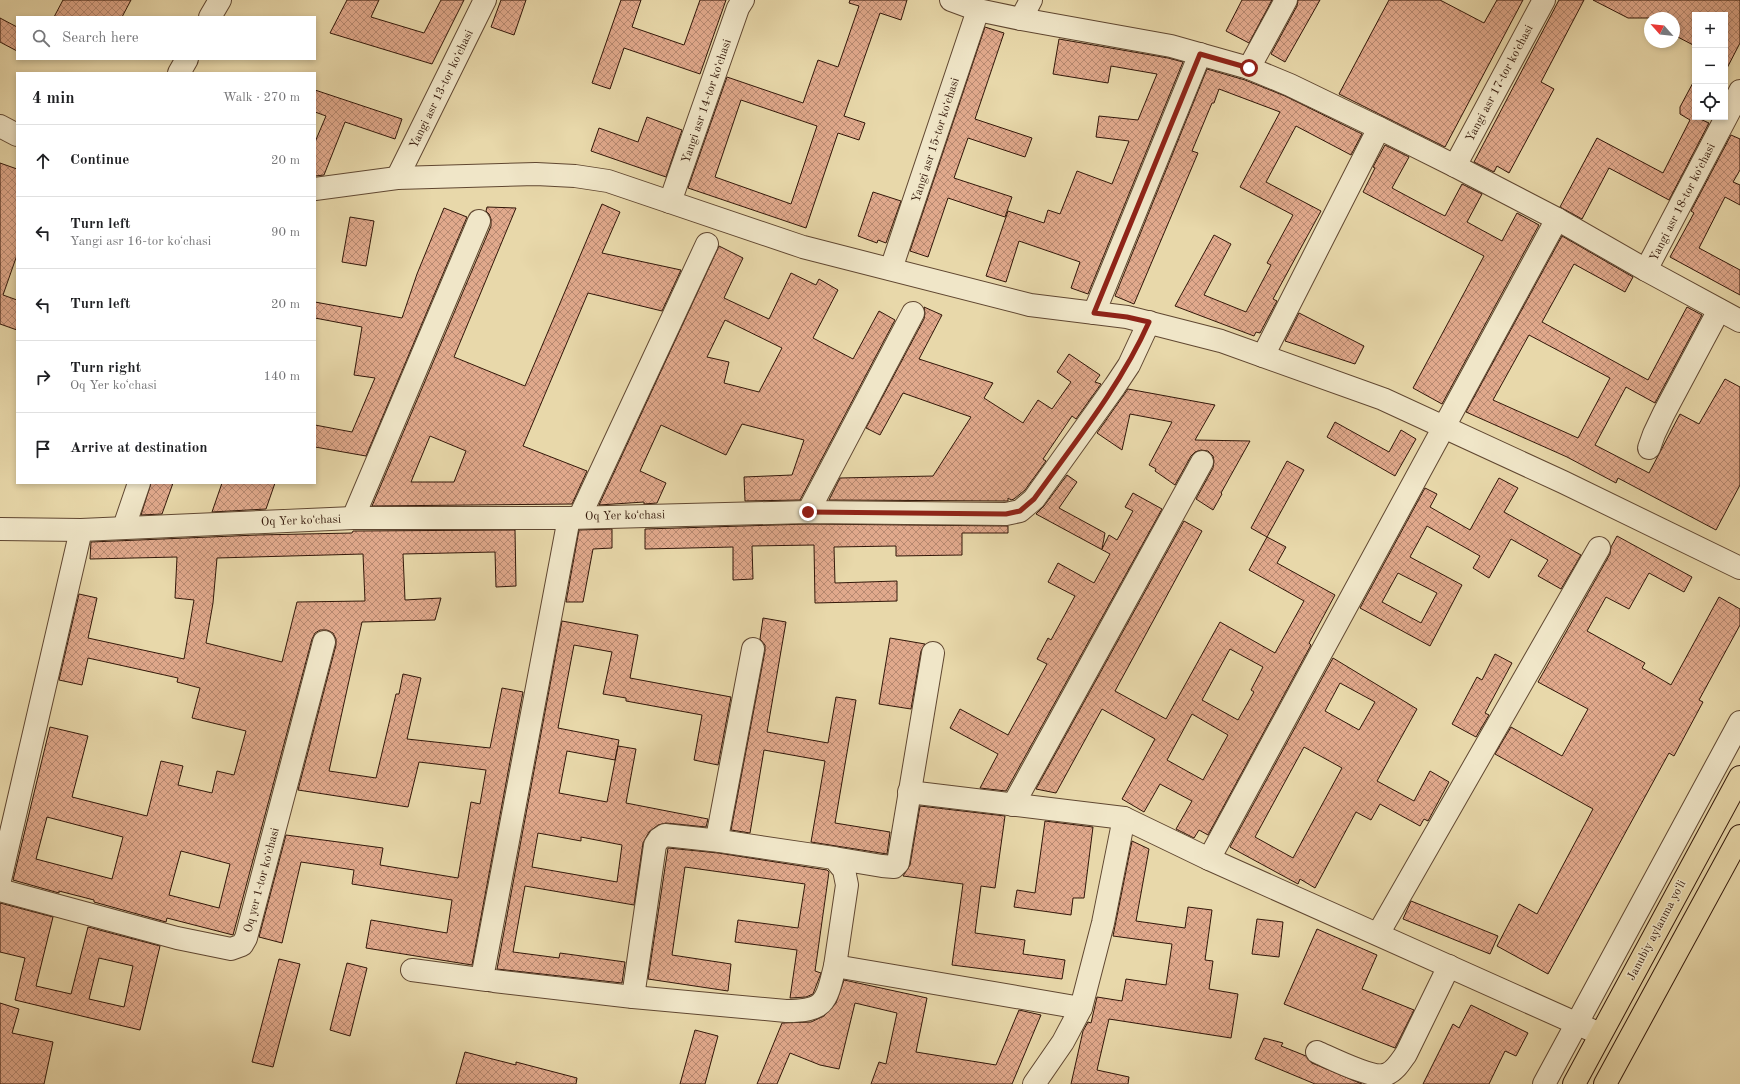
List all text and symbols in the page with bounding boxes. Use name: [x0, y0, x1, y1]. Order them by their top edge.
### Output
north arrow: [1644, 12, 1680, 48]
map controls: [1692, 12, 1728, 120]
button: +: [1692, 12, 1728, 48]
search box: [16, 16, 316, 60]
street label: Yangi asr 17-tor koʻchasi: [1463, 23, 1536, 144]
icon: search: [30, 27, 52, 49]
street label: Yangi asr 13-tor koʻchasi: [407, 28, 476, 151]
text: Search here: [62, 31, 139, 46]
street label: Yangi asr 14-tor koʻchasi: [679, 37, 734, 165]
button: −: [1692, 48, 1728, 84]
route start: [1240, 59, 1258, 77]
street label: Yangi asr 15-tor koʻchasi: [909, 76, 962, 204]
button: locate: [1692, 84, 1728, 120]
text: 4 min: [32, 90, 75, 107]
text: Walk · 270 m: [223, 91, 300, 104]
street label: Yangi asr 18-tor koʻchasi: [1647, 141, 1718, 263]
icon: ahead: [32, 150, 54, 172]
text: Continue: [70, 153, 129, 168]
text: 20 m: [271, 154, 300, 167]
text: Turn left: [70, 217, 130, 232]
icon: left: [32, 222, 54, 244]
text: 90 m: [271, 226, 300, 239]
text: Yangi asr 16-tor koʻchasi: [70, 235, 211, 248]
icon: left: [32, 294, 54, 316]
text: Turn left: [70, 297, 130, 312]
text: 20 m: [271, 298, 300, 311]
text: Turn right: [70, 361, 141, 376]
icon: right: [32, 366, 54, 388]
text: 140 m: [263, 370, 300, 383]
text: Oq Yer koʻchasi: [70, 379, 157, 392]
icon: arrive: [32, 438, 54, 460]
text: Arrive at destination: [70, 441, 208, 456]
route end: [799, 503, 817, 521]
street label: Oq Yer koʻchasi: [585, 508, 665, 523]
street label: Oq Yer koʻchasi: [261, 513, 341, 528]
street label: Oq yer 1-tor koʻchasi: [241, 826, 282, 934]
street label: Janubiy aylanma yoʻli: [1625, 878, 1688, 983]

